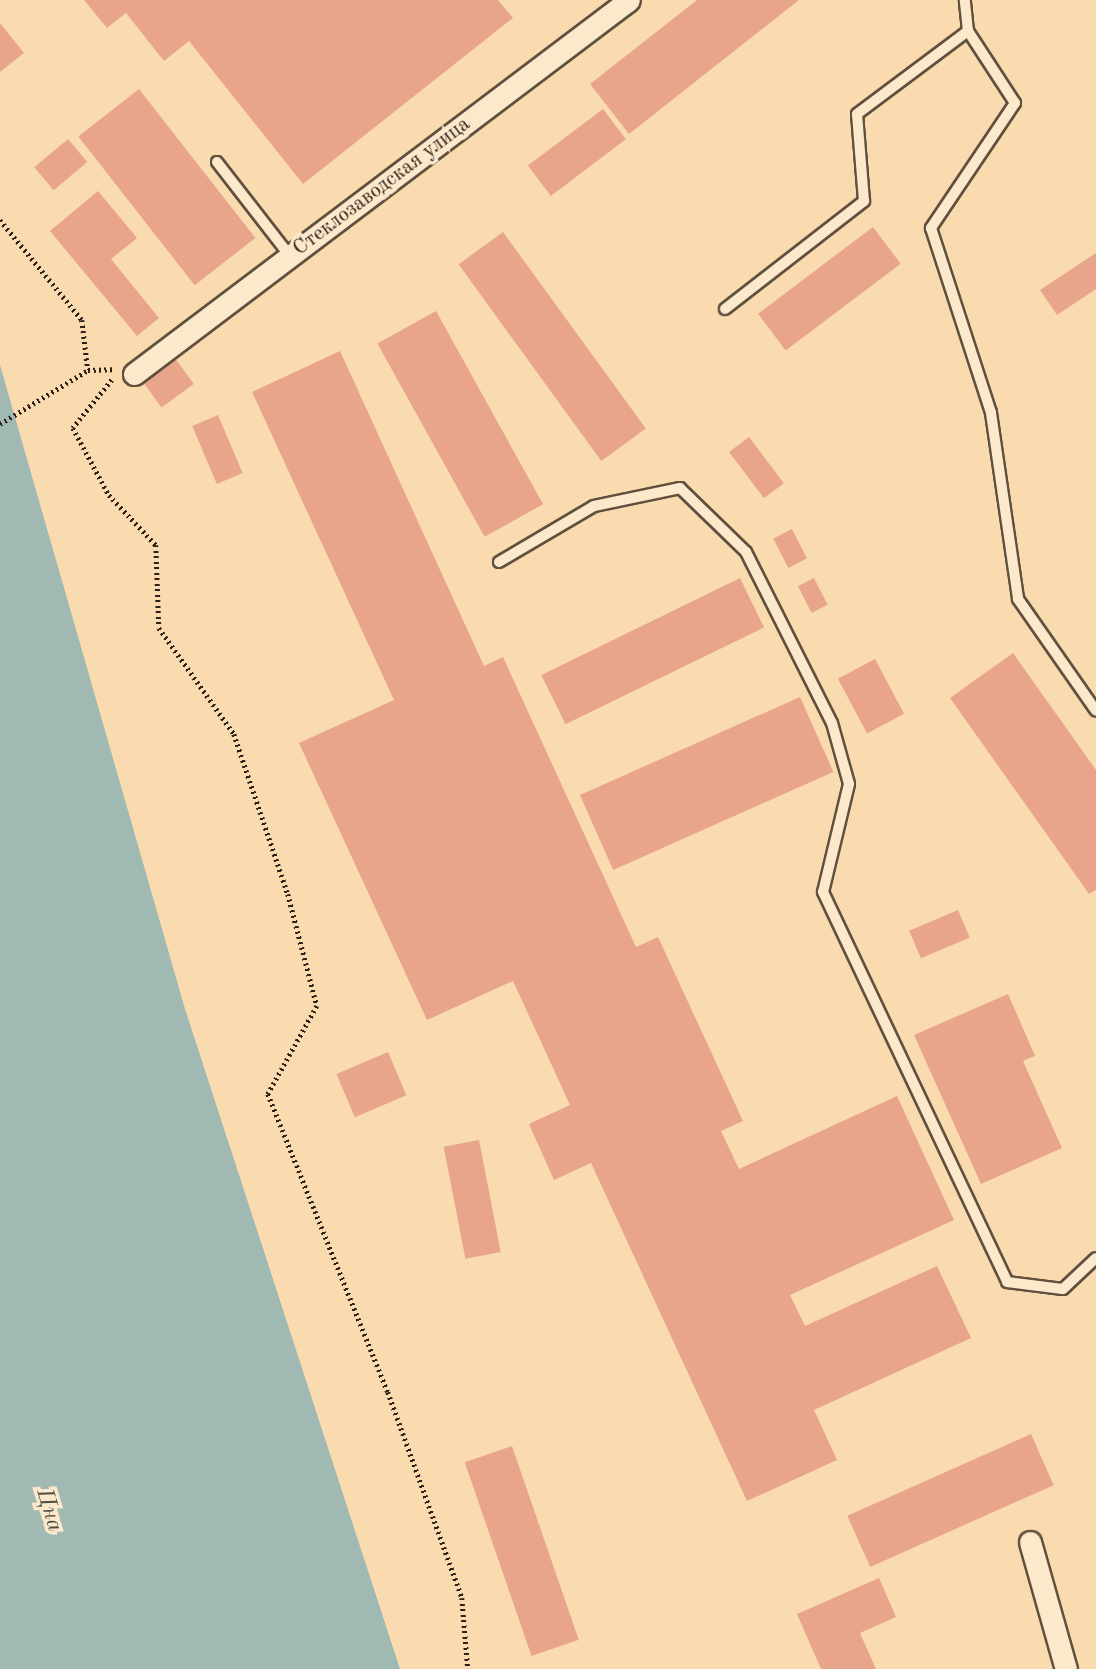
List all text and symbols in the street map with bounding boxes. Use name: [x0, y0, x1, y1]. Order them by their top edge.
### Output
street label: Стеклозаводская улица: [288, 112, 476, 262]
water label: Цна: [29, 1485, 69, 1535]

